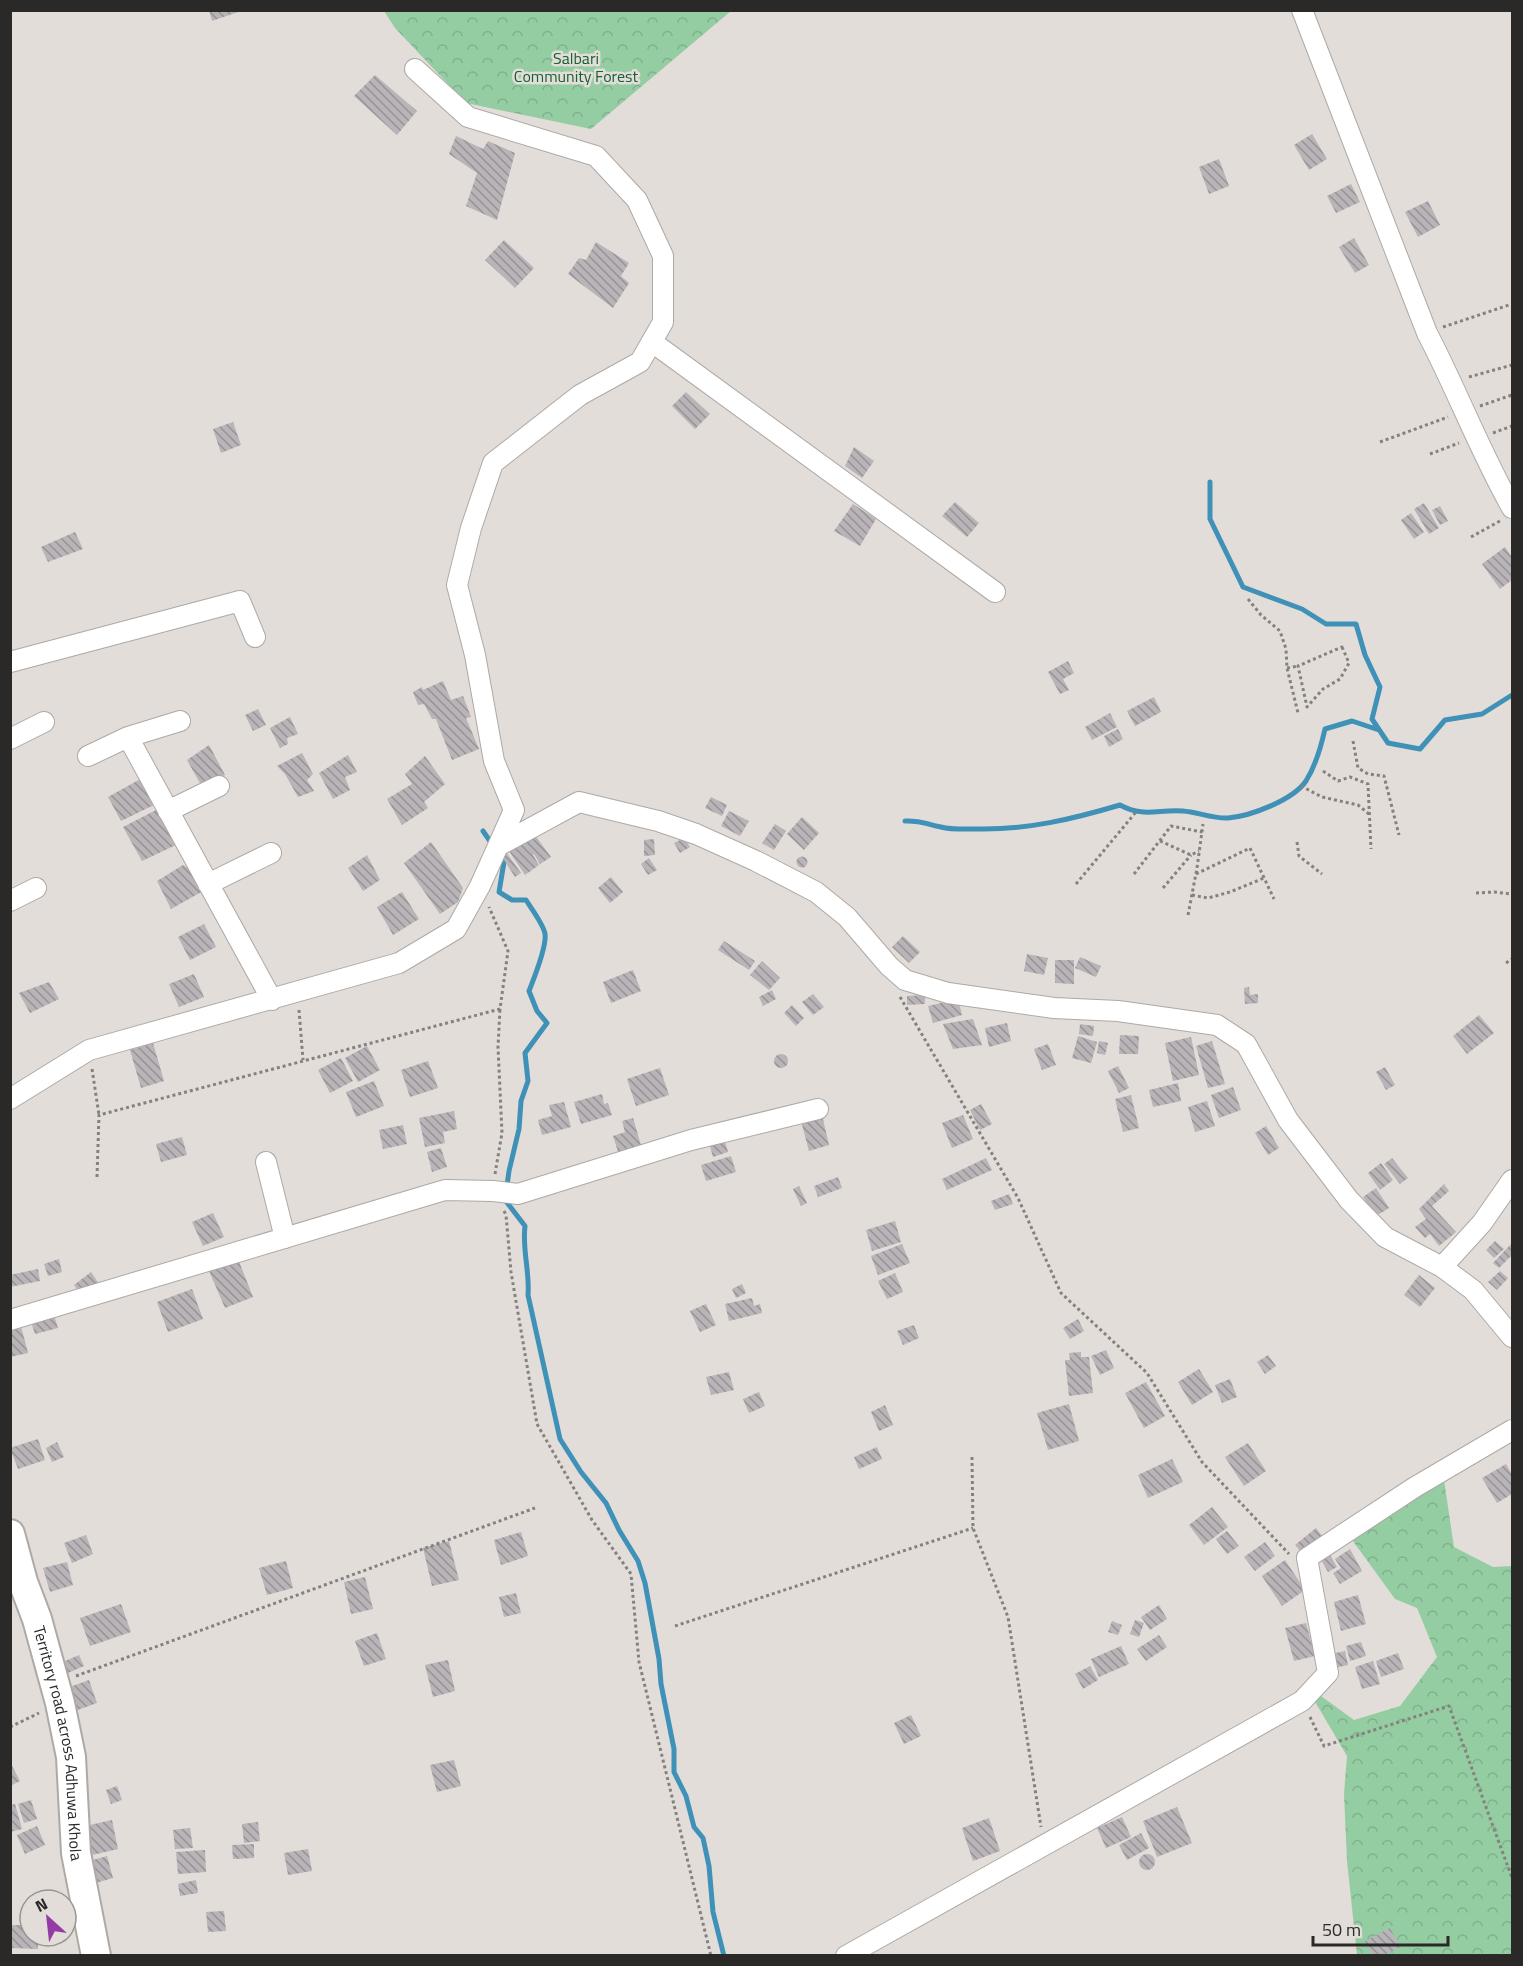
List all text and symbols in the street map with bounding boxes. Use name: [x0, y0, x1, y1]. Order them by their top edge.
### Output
park label: Salbari Community Forest: [514, 46, 639, 88]
street label: Territory road across Adhuwa Khola: [27, 1623, 89, 1863]
north arrow: [18, 1888, 78, 1948]
text: N: [31, 1891, 52, 1918]
scale bar: [1313, 1909, 1448, 1947]
text: 50 m: [1322, 1916, 1361, 1943]

